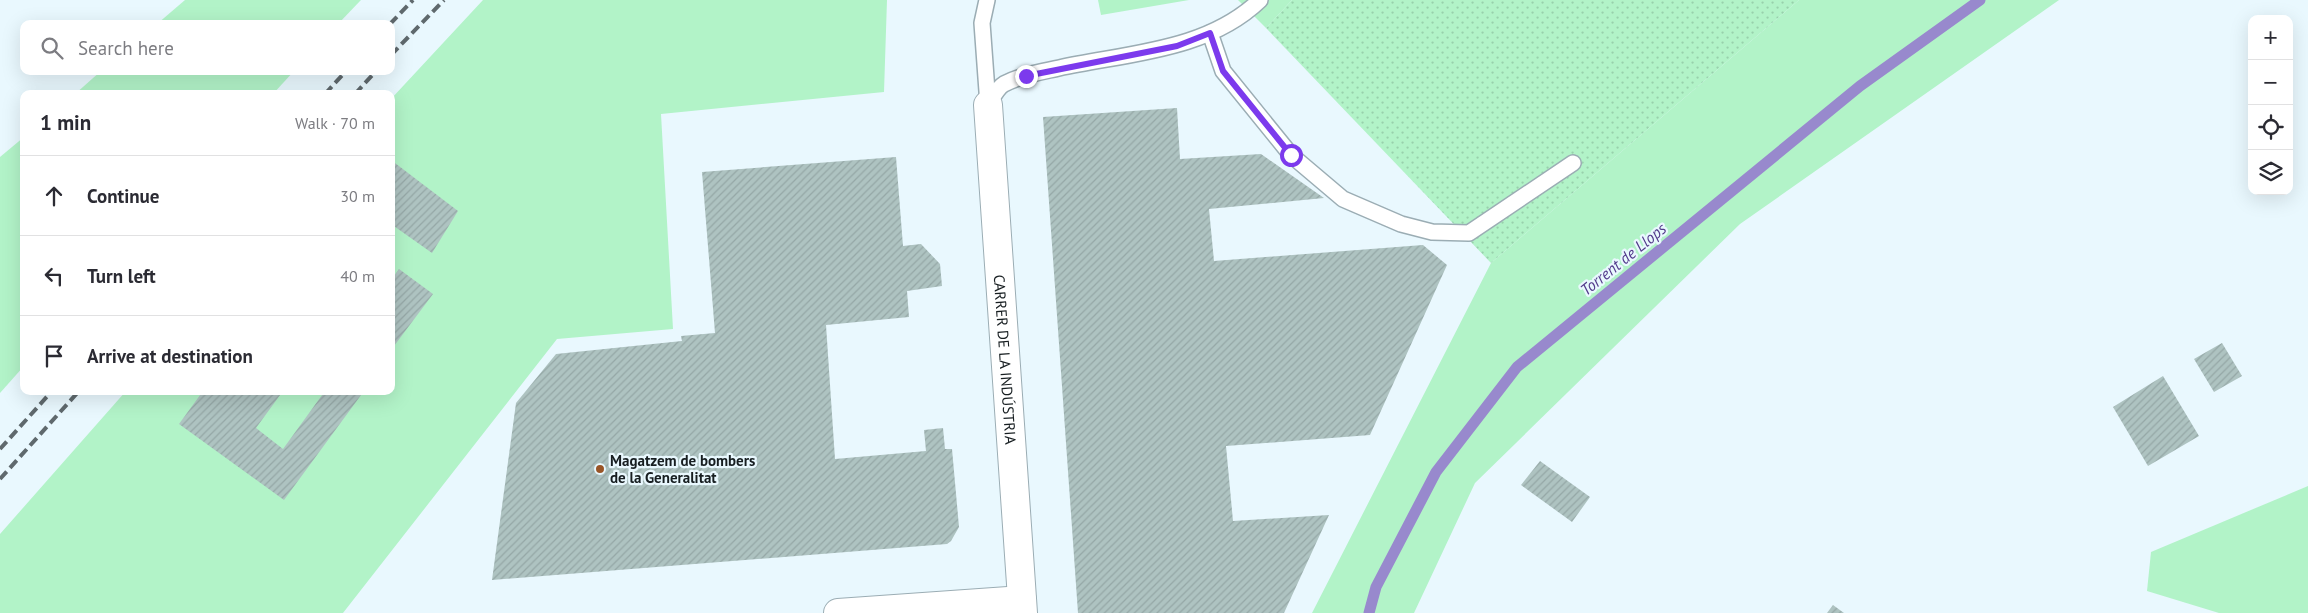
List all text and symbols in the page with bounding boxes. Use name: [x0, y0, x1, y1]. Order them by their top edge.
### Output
map controls: [2248, 15, 2293, 195]
button: +: [2248, 15, 2293, 60]
search box: [20, 20, 395, 75]
icon: search: [38, 34, 66, 62]
text: Search here: [78, 36, 174, 60]
button: −: [2248, 60, 2293, 105]
route end: [1015, 65, 1038, 88]
button: locate: [2248, 105, 2293, 150]
text: 1 min: [40, 109, 91, 136]
text: Walk · 70 m: [295, 113, 375, 133]
route start: [1280, 144, 1303, 167]
button: layers: [2248, 150, 2293, 195]
icon: ahead: [40, 182, 68, 210]
text: Continue: [87, 184, 159, 208]
text: 30 m: [340, 186, 375, 206]
water label: Torrent de Llops: [1576, 218, 1670, 300]
icon: left: [40, 262, 68, 290]
text: Turn left: [87, 264, 156, 288]
text: 40 m: [340, 266, 375, 286]
street label: CARRER DE LA INDÚSTRIA: [990, 274, 1021, 445]
icon: arrive: [40, 342, 68, 370]
text: Arrive at destination: [87, 344, 253, 368]
place label: Magatzem de bombers de la Generalitat: [610, 451, 755, 487]
marker: Magatzem de bombers de la Generalitat: [594, 463, 606, 475]

